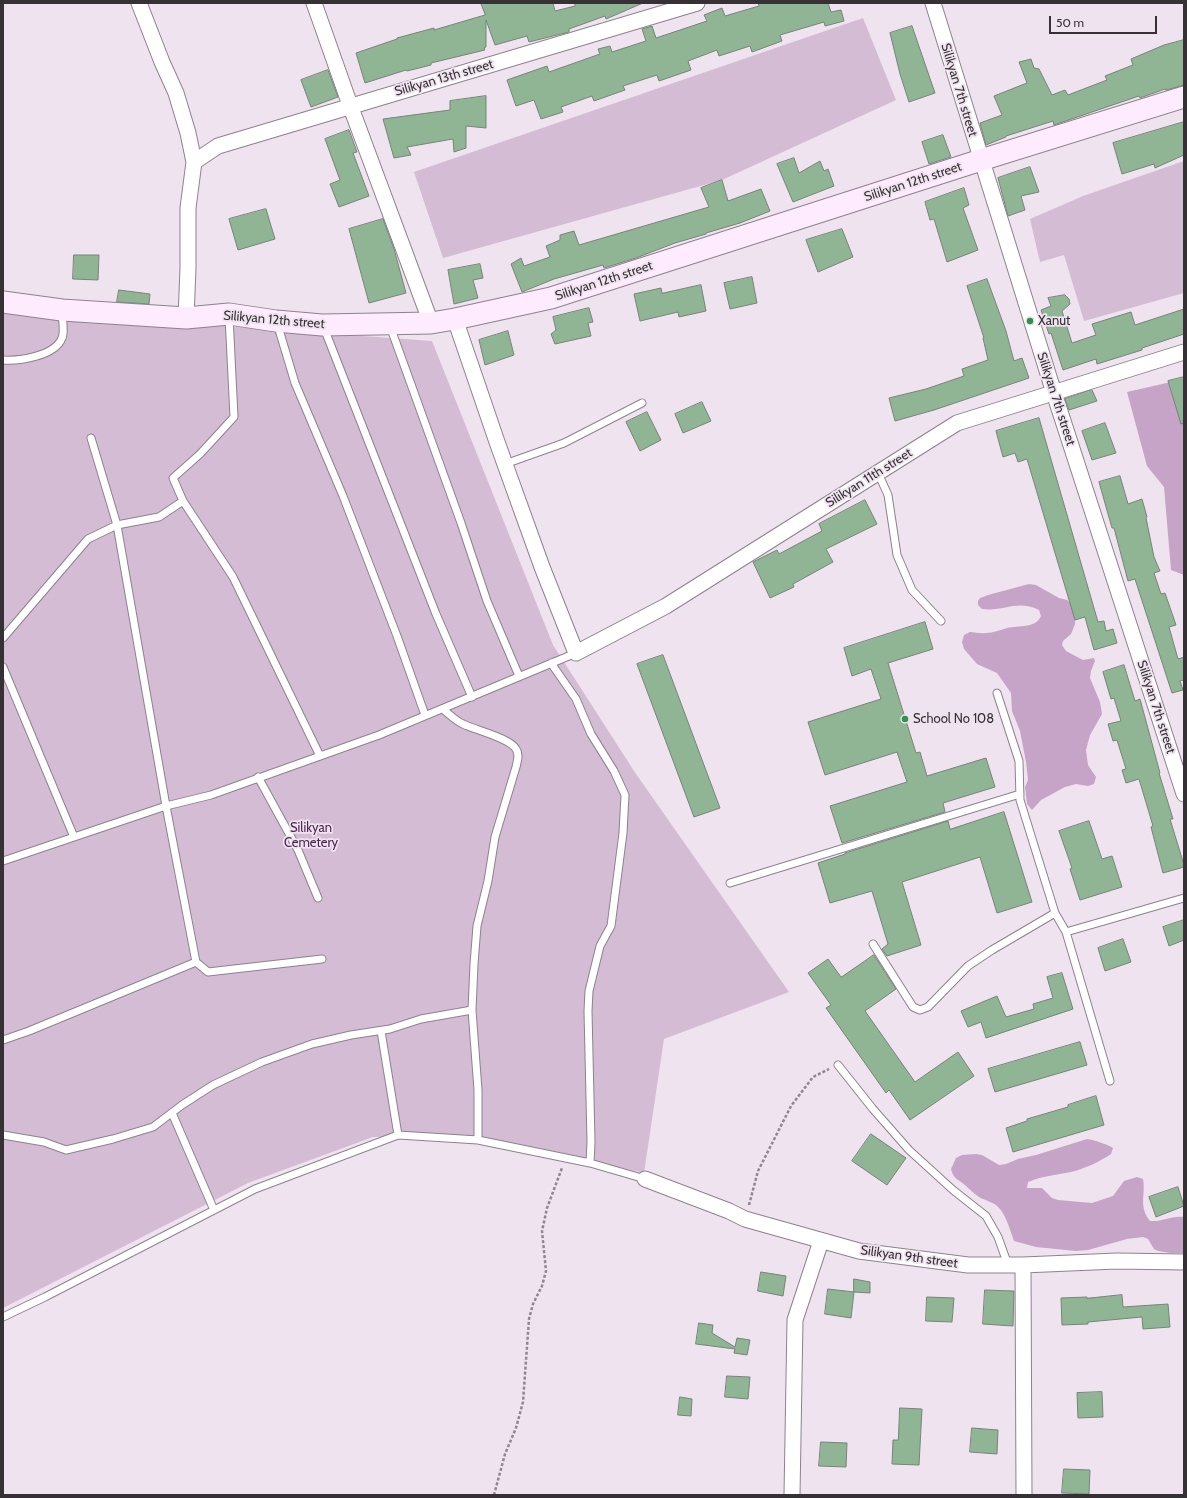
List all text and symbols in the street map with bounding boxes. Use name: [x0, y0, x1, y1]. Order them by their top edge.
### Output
scale bar: [1051, 8, 1159, 34]
text: 50 m: [1056, 15, 1084, 30]
street label: Silikyan 7th street: [937, 41, 981, 139]
street label: Silikyan 13th street: [393, 56, 495, 100]
street label: Silikyan 12th street: [862, 159, 964, 205]
street label: Silikyan 12th street: [553, 258, 655, 304]
street label: Silikyan 12th street: [223, 308, 325, 332]
place label: Xanut: [1038, 313, 1070, 329]
marker: Xanut: [1025, 316, 1035, 326]
street label: Silikyan 7th street: [1034, 350, 1078, 448]
street label: Silikyan 11th street: [823, 445, 915, 511]
street label: Silikyan 7th street: [1134, 658, 1178, 756]
place label: School No 108: [913, 711, 994, 727]
marker: School No 108: [900, 714, 910, 724]
park label: Silikyan Cemetery: [284, 820, 338, 851]
street label: Silikyan 9th street: [859, 1242, 959, 1272]

